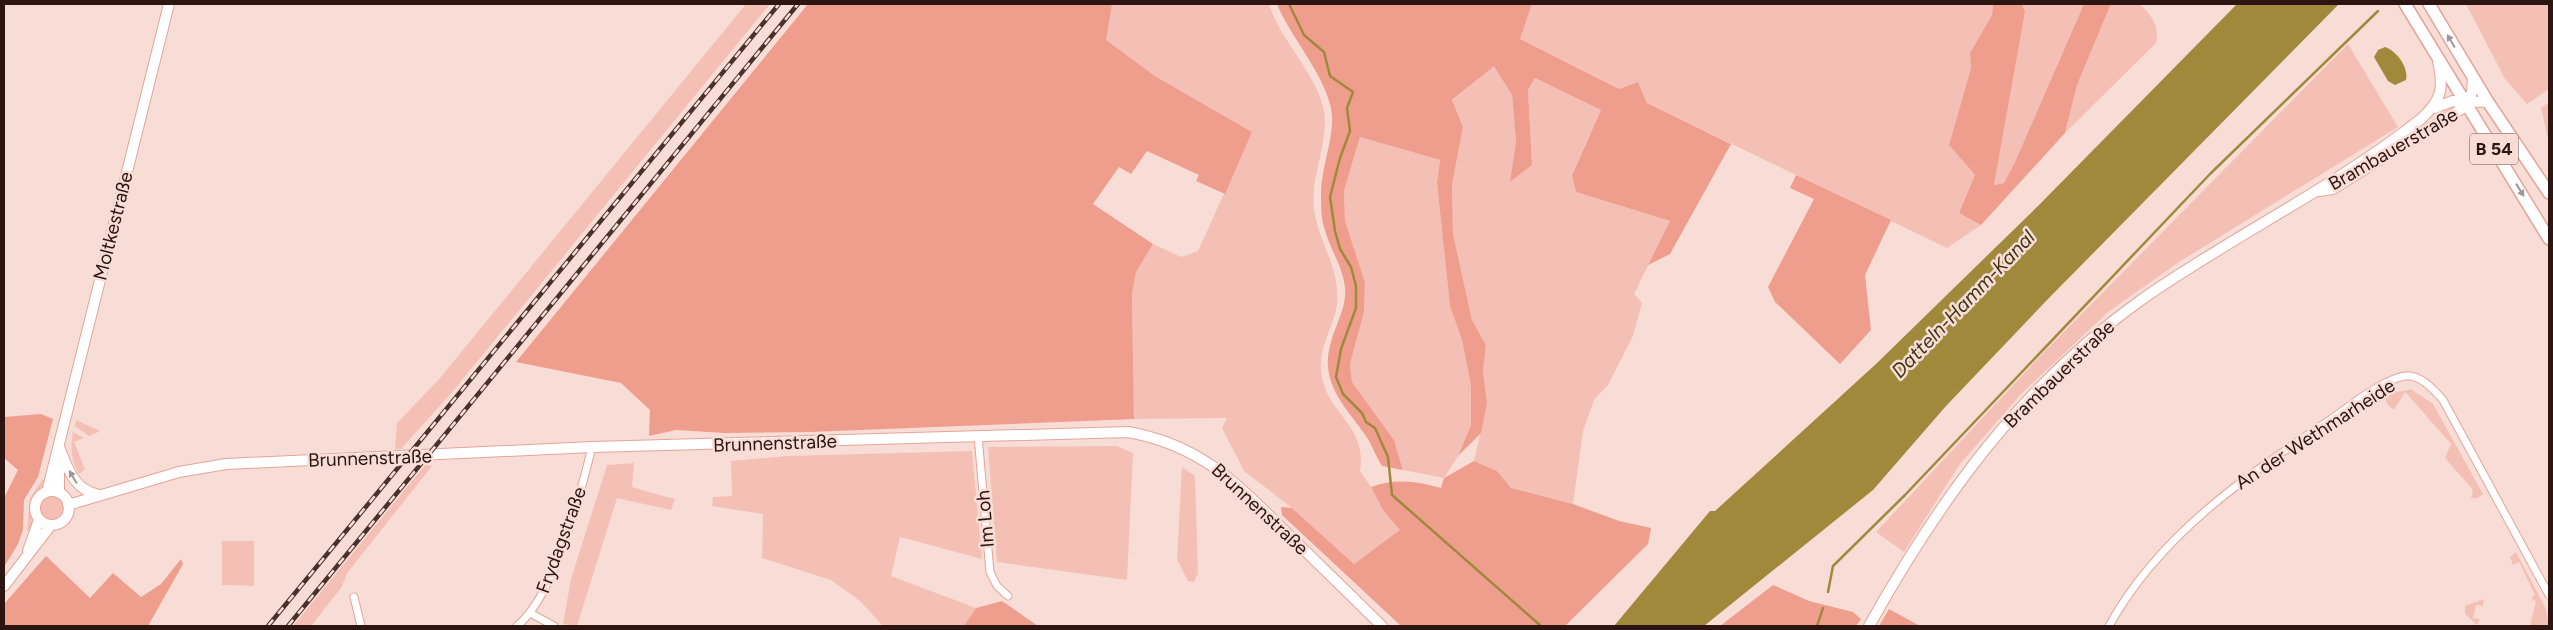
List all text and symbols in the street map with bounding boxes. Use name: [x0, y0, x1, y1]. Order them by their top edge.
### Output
one-way arrow: [2446, 34, 2455, 47]
street label: Brambauerstraße: [2324, 103, 2462, 195]
road number: B 54: [2470, 134, 2518, 164]
street label: Moltkestraße: [88, 169, 138, 283]
one-way arrow: [2515, 183, 2524, 196]
water label: Datteln-Hamm-Kanal: [1886, 225, 2040, 383]
street label: Brambauerstraße: [1999, 315, 2119, 433]
street label: An der Wethmarheide: [2231, 374, 2399, 494]
street label: Brunnenstraße: [713, 429, 837, 457]
street label: Brunnenstraße: [308, 444, 432, 472]
street label: Brunnenstraße: [1207, 458, 1313, 560]
one-way arrow: [68, 471, 77, 484]
street label: Frydagstraße: [531, 484, 591, 596]
street label: Im Loh: [971, 489, 999, 549]

